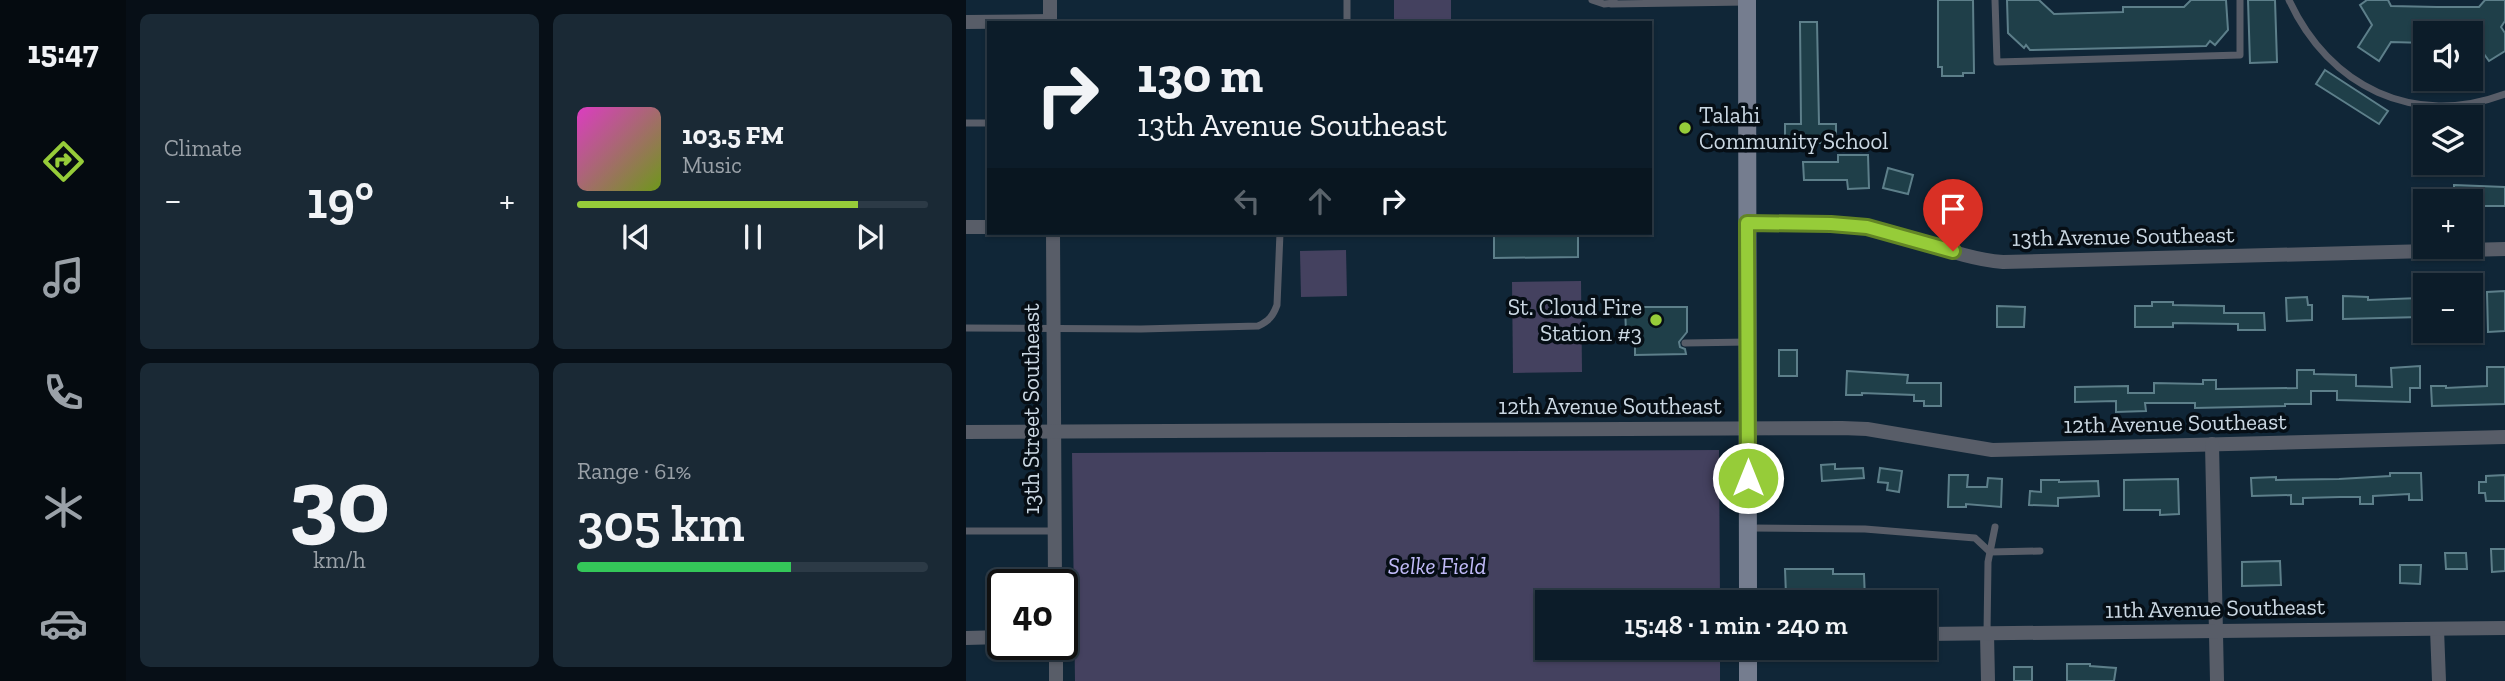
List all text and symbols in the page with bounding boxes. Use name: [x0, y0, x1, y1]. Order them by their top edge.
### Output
map controls: [2413, 21, 2483, 343]
button: sound: [2413, 21, 2483, 91]
text: 15:47: [27, 33, 99, 71]
text: 130 m: [1137, 46, 1263, 105]
icon: right: [1022, 49, 1113, 140]
place label: Talahi Community School: [1699, 101, 1888, 155]
button: layers: [2413, 105, 2483, 175]
text: 13th Avenue Southeast: [1137, 106, 1447, 144]
text: 103.5 FM: [682, 119, 784, 151]
marker: Talahi Community School: [1677, 120, 1693, 136]
text: Climate: [164, 134, 242, 162]
icon: directions: [39, 137, 88, 186]
text: Music: [682, 151, 742, 179]
text: 19°: [307, 169, 374, 231]
text: −: [164, 177, 182, 223]
text: +: [499, 177, 515, 223]
pin: [1923, 179, 1983, 251]
icon: left: [1228, 182, 1266, 220]
icon: ahead: [1301, 182, 1339, 220]
icon: right: [1374, 182, 1412, 220]
button: +: [2413, 189, 2483, 259]
icon: arrive: [1934, 190, 1972, 228]
icon: previous: [617, 218, 655, 256]
icon: pause: [734, 218, 772, 256]
icon: next: [851, 218, 889, 256]
street label: 13th Avenue Southeast: [2011, 220, 2235, 252]
icon: music: [39, 253, 88, 302]
button: −: [2413, 273, 2483, 343]
place label: St. Cloud Fire Station #3: [1508, 293, 1642, 347]
street label: 13th Street Southeast: [1017, 303, 1045, 515]
marker: St. Cloud Fire Station #3: [1648, 312, 1664, 328]
icon: phone: [39, 368, 88, 417]
street label: 12th Avenue Southeast: [1498, 392, 1722, 420]
street label: 12th Avenue Southeast: [2063, 407, 2287, 439]
position arrow: [1711, 441, 1785, 515]
text: 30: [289, 446, 390, 555]
text: Range · 61%: [577, 457, 691, 485]
icon: climate: [39, 483, 88, 532]
text: 305 km: [577, 492, 745, 554]
text: km/h: [313, 546, 366, 574]
park label: Selke Field: [1388, 552, 1486, 580]
speed limit sign: 40: [987, 569, 1078, 660]
street label: 11th Avenue Southeast: [2105, 592, 2326, 624]
icon: car: [39, 599, 88, 648]
text: 15:48 · 1 min · 240 m: [1624, 609, 1848, 641]

